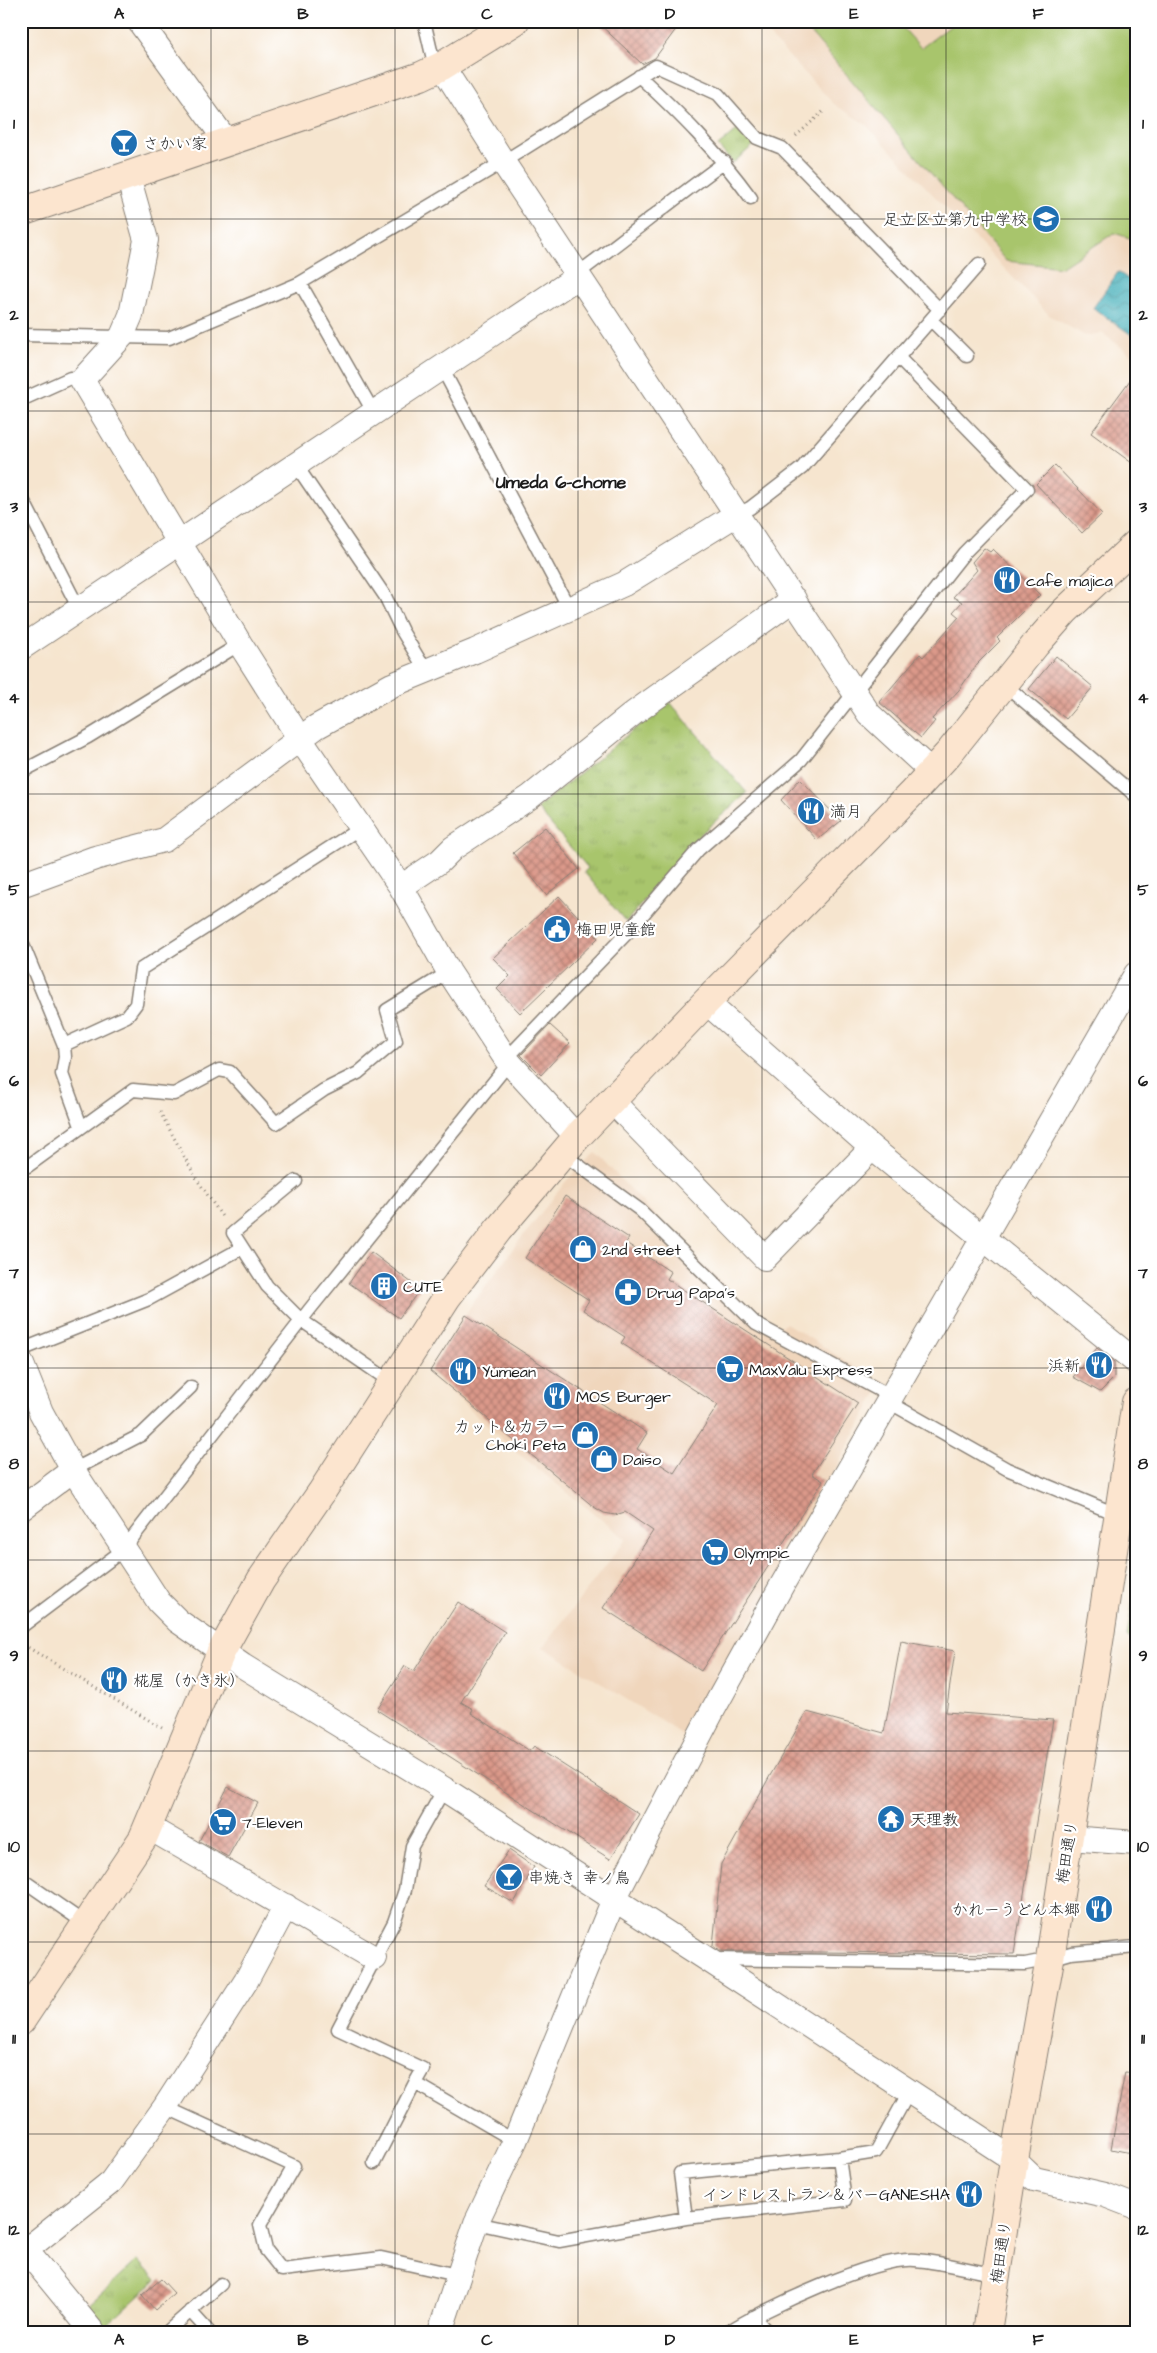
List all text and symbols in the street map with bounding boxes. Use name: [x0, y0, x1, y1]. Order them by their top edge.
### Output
text: A: [114, 3, 125, 25]
text: B: [297, 3, 309, 25]
text: C: [481, 3, 493, 25]
text: D: [665, 3, 676, 25]
text: E: [849, 3, 859, 25]
text: F: [1032, 3, 1044, 25]
text: 1: [13, 113, 16, 135]
text: 1: [1142, 113, 1145, 135]
bar icon: さかい家: [109, 128, 139, 158]
place label: さかい家: [143, 133, 207, 155]
school or university icon: 足立区立第九中学校: [1031, 204, 1061, 234]
place label: 足立区立第九中学校: [883, 209, 1027, 231]
text: 2: [8, 304, 19, 326]
text: 2: [1137, 304, 1148, 326]
district label: Umeda 6-chome: [496, 470, 627, 495]
text: 3: [9, 496, 19, 518]
text: 3: [1138, 496, 1148, 518]
restaurant icon: cafe majica: [992, 565, 1022, 595]
place label: cafe majica: [1026, 570, 1113, 592]
text: 4: [9, 687, 20, 709]
text: 4: [1138, 687, 1149, 709]
restaurant icon: 満月: [796, 796, 826, 826]
place label: 満月: [830, 801, 862, 823]
text: 5: [8, 879, 20, 901]
text: 5: [1137, 879, 1149, 901]
public building icon: 梅田児童館: [542, 914, 572, 944]
place label: 梅田児童館: [576, 919, 656, 941]
text: 6: [9, 1070, 19, 1092]
text: 6: [1138, 1070, 1148, 1092]
shop icon: 2nd street: [568, 1234, 598, 1264]
place label: 2nd street: [602, 1239, 681, 1261]
text: 7: [8, 1262, 19, 1284]
text: 7: [1137, 1262, 1148, 1284]
building icon: CUTE: [369, 1271, 399, 1301]
place label: CUTE: [403, 1276, 443, 1298]
pharmacy icon: Drug Papa's: [613, 1277, 643, 1307]
place label: Drug Papa's: [647, 1282, 735, 1305]
restaurant icon: 浜新: [1084, 1350, 1114, 1380]
supermarket icon: MaxValu Express: [715, 1354, 745, 1384]
place label: 浜新: [1048, 1355, 1080, 1377]
restaurant icon: Yumean: [448, 1356, 478, 1386]
place label: MaxValu Express: [749, 1359, 873, 1381]
place label: Yumean: [482, 1361, 536, 1383]
restaurant icon: MOS Burger: [542, 1381, 572, 1411]
place label: MOS Burger: [576, 1386, 671, 1409]
place label: カット＆カラー Choki Peta: [454, 1416, 566, 1456]
shop icon: カット＆カラー Choki Peta: [570, 1420, 600, 1450]
shop icon: Daiso: [589, 1444, 619, 1474]
place label: Daiso: [623, 1449, 661, 1471]
text: 8: [9, 1453, 20, 1475]
text: 8: [1138, 1453, 1149, 1475]
supermarket icon: Olympic: [700, 1537, 730, 1567]
place label: Olympic: [734, 1542, 790, 1565]
text: 9: [9, 1645, 19, 1667]
text: 9: [1138, 1645, 1148, 1667]
restaurant icon: 椛屋（かき氷）: [99, 1665, 129, 1695]
place label: 椛屋（かき氷）: [133, 1670, 245, 1692]
temple icon: 天理教: [876, 1804, 906, 1834]
supermarket icon: 7-Eleven: [208, 1807, 238, 1837]
place label: 天理教: [910, 1809, 958, 1831]
place label: 7-Eleven: [242, 1812, 302, 1834]
street label: 梅田通り: [1051, 1819, 1083, 1885]
text: 10: [8, 1836, 20, 1858]
text: 10: [1137, 1836, 1149, 1858]
bar icon: 串焼き 幸ノ鳥: [494, 1862, 524, 1892]
place label: 串焼き 幸ノ鳥: [528, 1867, 630, 1889]
restaurant icon: かれーうどん本郷: [1084, 1894, 1114, 1924]
place label: かれーうどん本郷: [952, 1899, 1080, 1921]
text: 11: [12, 2028, 17, 2050]
text: 11: [1141, 2028, 1146, 2050]
restaurant icon: インドレストラン＆バーGANESHA: [954, 2179, 984, 2209]
place label: インドレストラン＆バーGANESHA: [702, 2184, 950, 2206]
text: 12: [8, 2219, 20, 2241]
street label: 梅田通り: [986, 2219, 1016, 2285]
text: 12: [1137, 2219, 1149, 2241]
text: A: [114, 2329, 125, 2351]
text: B: [297, 2329, 309, 2351]
text: C: [481, 2329, 493, 2351]
text: D: [665, 2329, 676, 2351]
text: E: [849, 2329, 859, 2351]
text: F: [1032, 2329, 1044, 2351]

